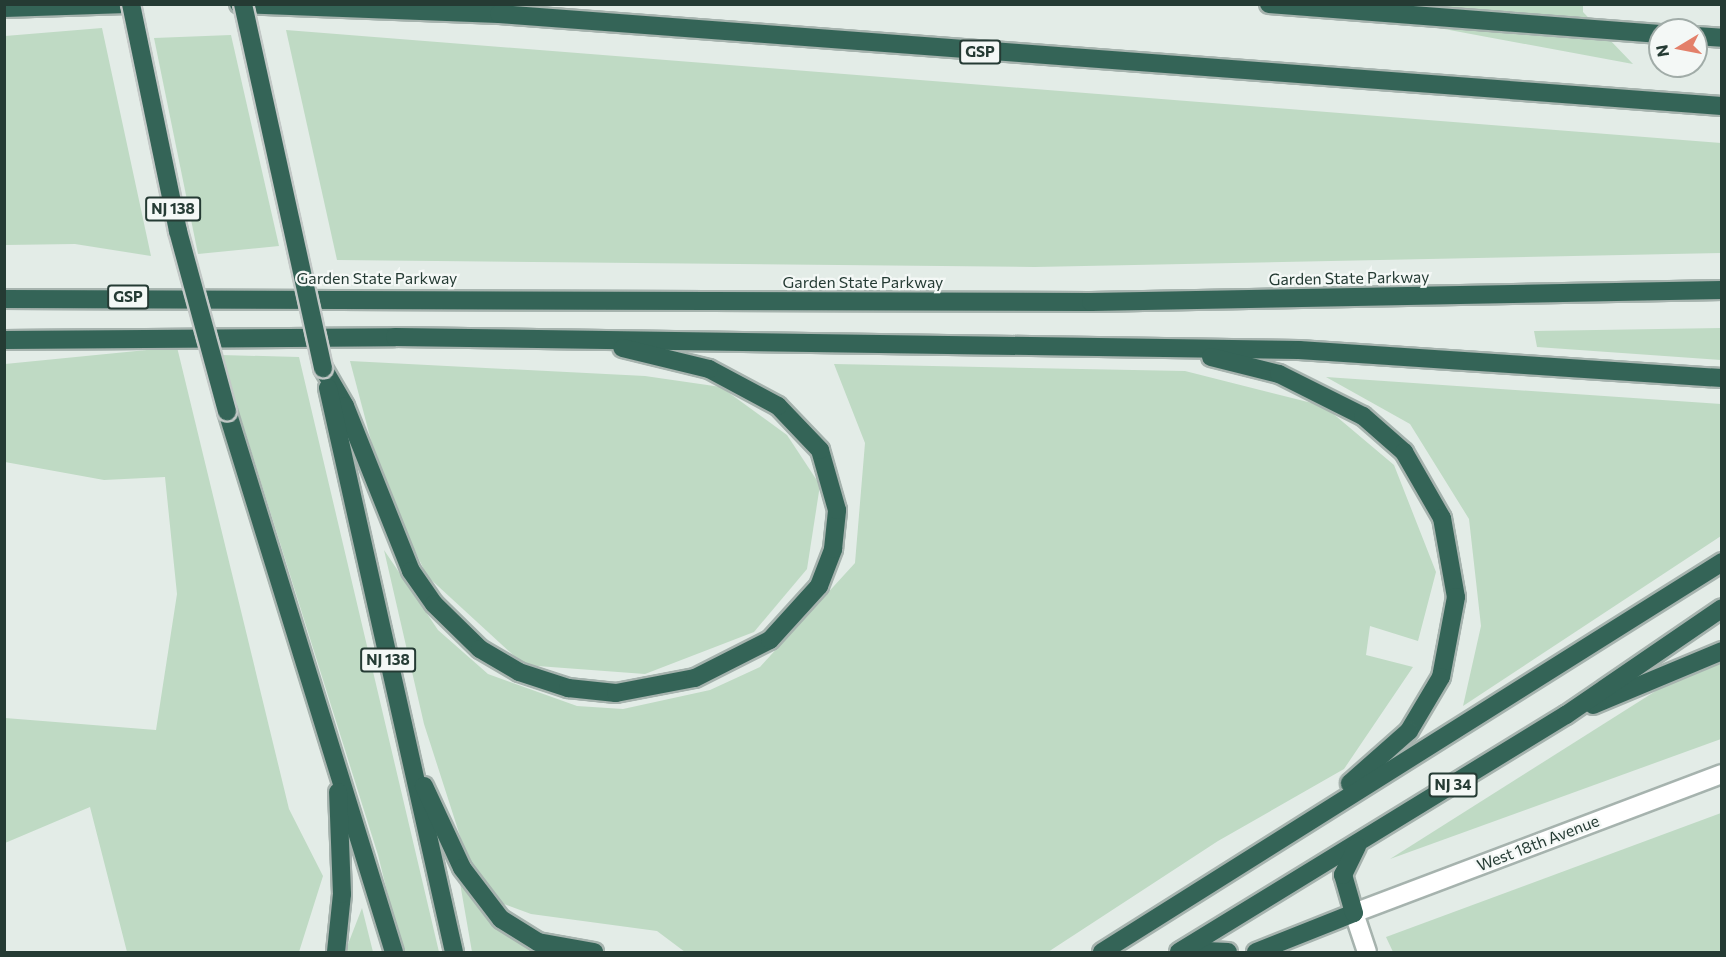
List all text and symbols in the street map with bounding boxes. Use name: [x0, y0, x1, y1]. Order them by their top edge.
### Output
north arrow: [1648, 18, 1708, 78]
road number: GSP: [959, 40, 1001, 64]
text: N: [1651, 43, 1672, 58]
road number: NJ 138: [144, 197, 201, 221]
street label: Garden State Parkway: [1268, 267, 1430, 289]
street label: Garden State Parkway: [297, 268, 457, 288]
street label: Garden State Parkway: [783, 272, 943, 292]
road number: GSP: [107, 285, 149, 309]
road number: NJ 138: [360, 648, 416, 672]
road number: NJ 34: [1428, 773, 1478, 797]
street label: West 18th Avenue: [1474, 811, 1602, 875]

